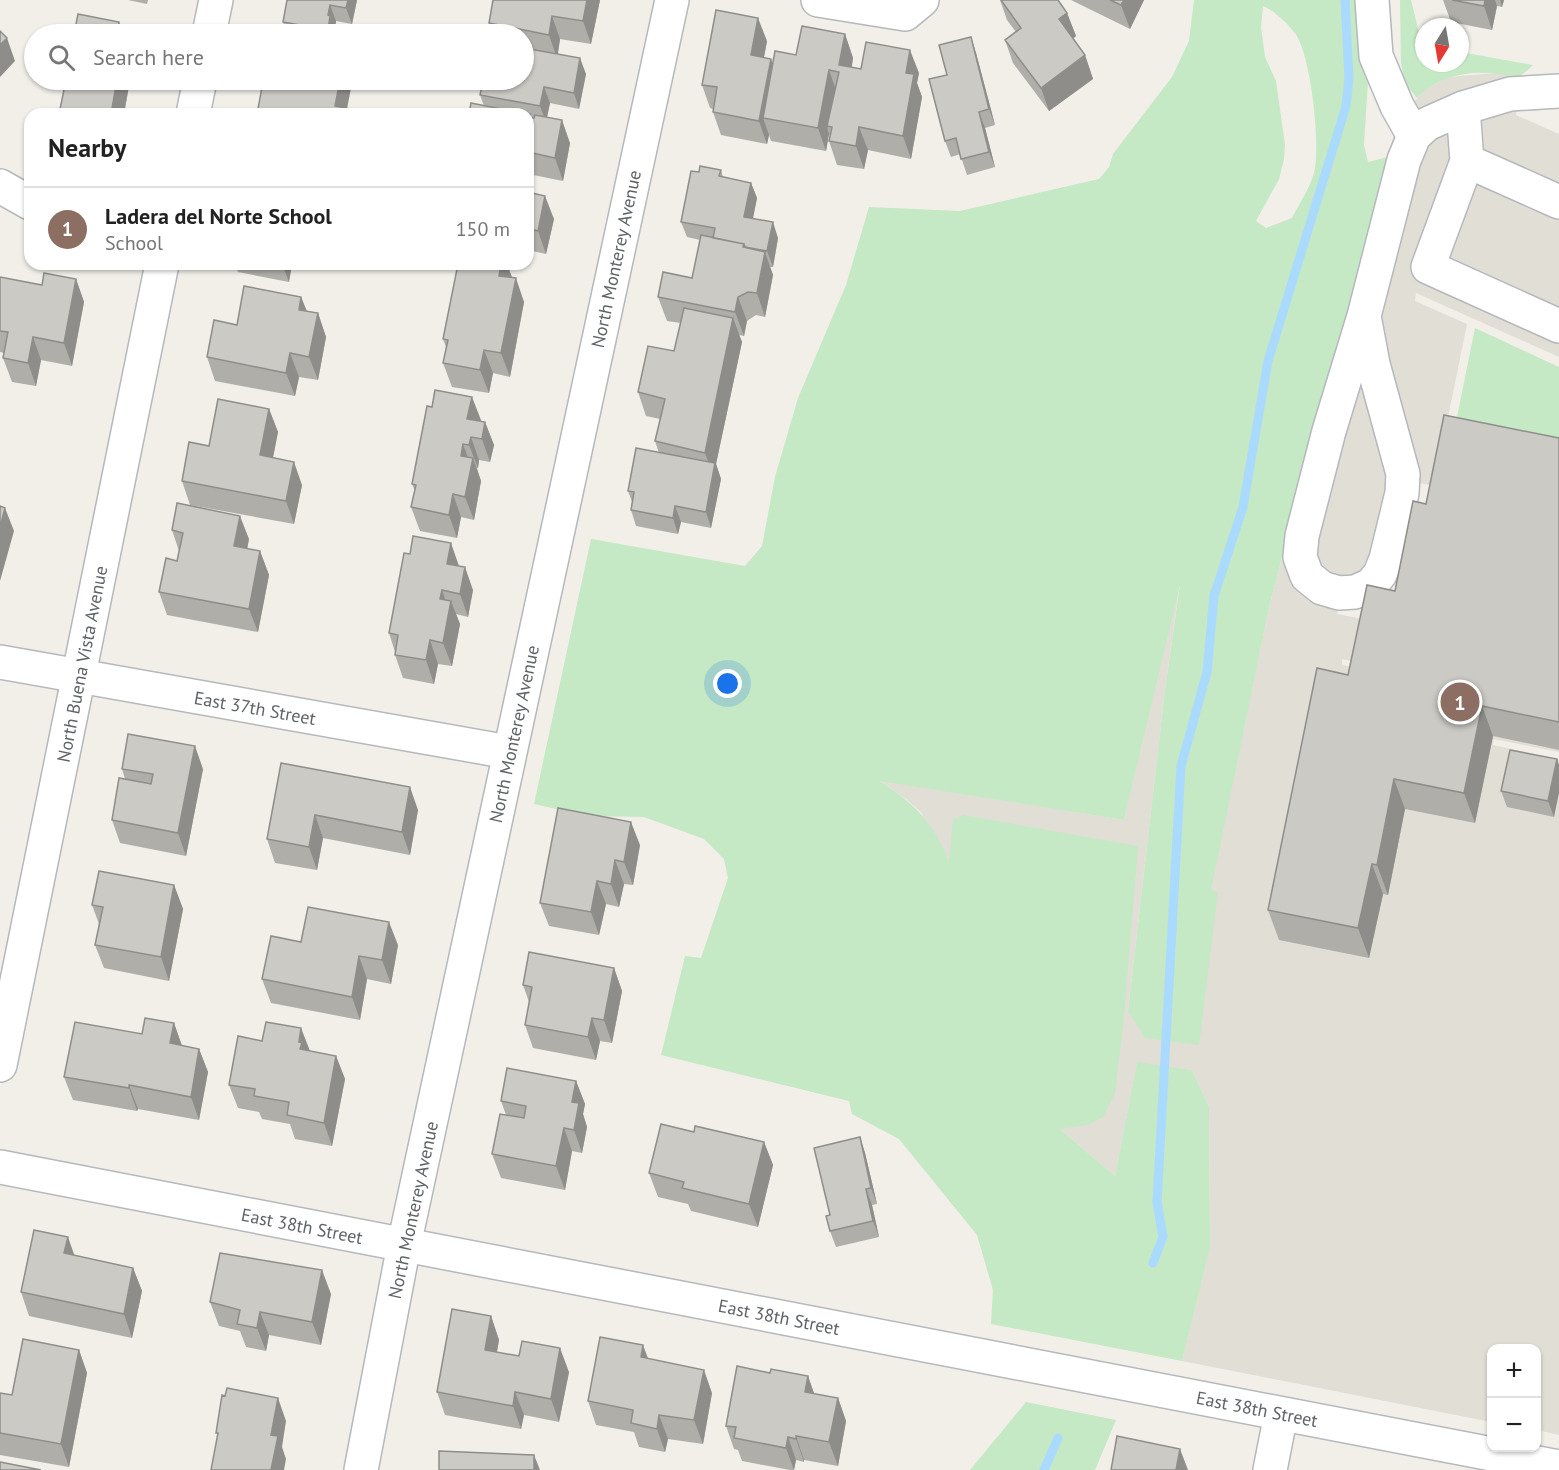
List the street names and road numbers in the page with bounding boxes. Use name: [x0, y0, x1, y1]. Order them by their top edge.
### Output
street label: North Monterey Avenue: [586, 168, 646, 350]
street label: North Buena Vista Avenue: [52, 564, 112, 764]
street label: North Monterey Avenue: [484, 643, 544, 825]
street label: East 37th Street: [192, 686, 318, 730]
street label: North Monterey Avenue: [383, 1119, 443, 1301]
street label: East 38th Street: [239, 1203, 365, 1249]
street label: East 38th Street: [716, 1294, 842, 1340]
street label: East 38th Street: [1194, 1386, 1320, 1432]

